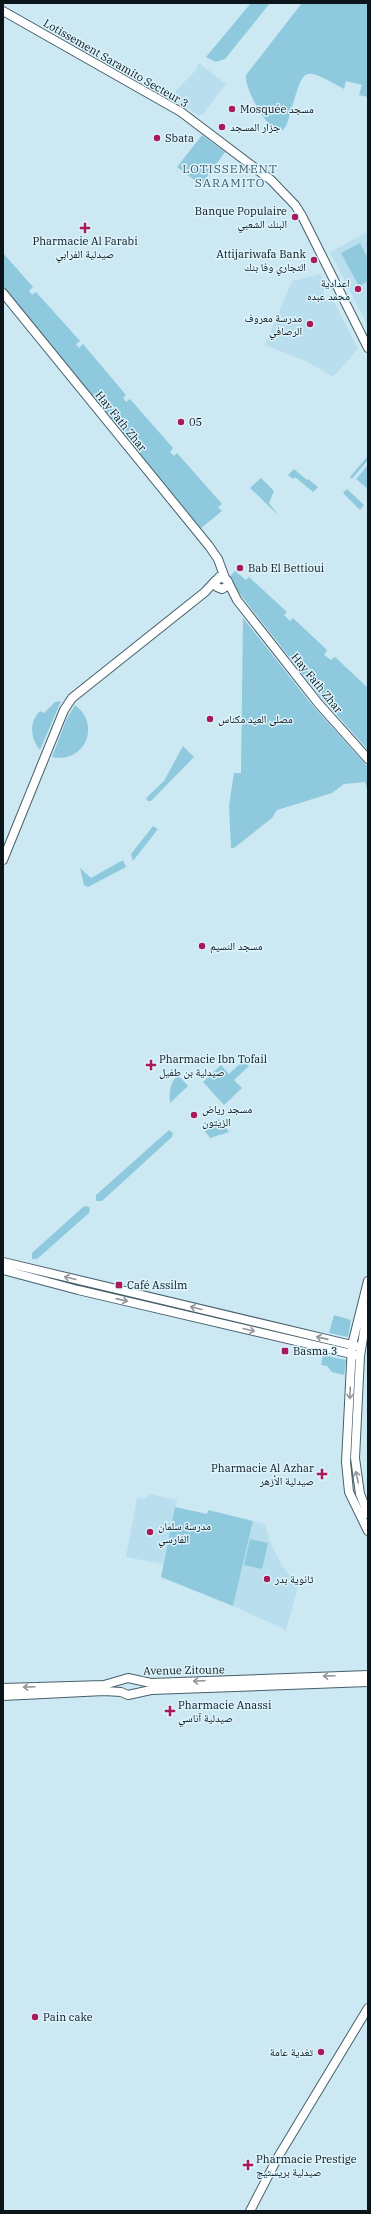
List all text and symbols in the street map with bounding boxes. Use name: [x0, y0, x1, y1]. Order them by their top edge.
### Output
street label: Lotissement Saramito Secteur 3: [41, 16, 191, 110]
place label: Mosquée مسجد: [240, 102, 314, 116]
marker: Mosquée مسجد: [227, 104, 237, 114]
place label: جزار المسجد: [230, 120, 280, 134]
marker: جزار المسجد: [217, 122, 227, 132]
place label: Sbata: [165, 131, 194, 145]
marker: Sbata: [152, 133, 162, 143]
district label: LOTISSEMENT SARAMITO: [182, 161, 278, 190]
place label: Banque Populaire البنك الشعبي: [195, 204, 287, 233]
marker: Banque Populaire البنك الشعبي: [290, 212, 300, 222]
marker: Pharmacie Al Farabi صيدلية الفرابي: [80, 223, 90, 233]
place label: Pharmacie Al Farabi صيدلية الفرابي: [32, 234, 138, 263]
place label: Attijariwafa Bank التجاري وفا بنك: [216, 247, 307, 276]
marker: Attijariwafa Bank التجاري وفا بنك: [309, 255, 319, 265]
place label: اعدادية محمد عبده: [307, 276, 350, 303]
marker: اعدادية محمد عبده: [353, 284, 363, 294]
place label: مدرسة معروف الرصافي: [244, 311, 302, 340]
marker: مدرسة معروف الرصافي: [305, 319, 315, 329]
street label: Hay Fath Zhar: [92, 388, 150, 454]
place label: 05: [189, 415, 202, 429]
marker: 05: [176, 417, 186, 427]
place label: Bab El Bettioui: [248, 561, 325, 575]
marker: Bab El Bettioui: [235, 563, 245, 573]
street label: Hay Fath Zhar: [288, 650, 346, 716]
place label: مصلى العيد مكناس: [218, 712, 293, 726]
marker: مصلى العيد مكناس: [205, 714, 215, 724]
place label: مسجد النسيم: [210, 939, 263, 954]
marker: مسجد النسيم: [197, 941, 207, 951]
place label: Pharmacie Ibn Tofail صيدلية بن طفيل: [159, 1052, 267, 1079]
marker: Pharmacie Ibn Tofail صيدلية بن طفيل: [146, 1060, 156, 1070]
place label: مسجد رياض الزيتون: [202, 1102, 252, 1129]
marker: مسجد رياض الزيتون: [189, 1110, 199, 1120]
one-way arrow: [63, 1274, 76, 1282]
place label: Café Assilm: [127, 1278, 188, 1292]
marker: Café Assilm: [114, 1280, 124, 1290]
one-way arrow: [116, 1296, 129, 1304]
one-way arrow: [190, 1304, 203, 1311]
one-way arrow: [242, 1327, 255, 1334]
one-way arrow: [316, 1334, 329, 1342]
place label: Basma 3: [293, 1344, 337, 1358]
marker: Basma 3: [280, 1346, 290, 1356]
one-way arrow: [346, 1386, 353, 1399]
place label: Pharmacie Al Azhar صيدلية الأزهر: [211, 1461, 314, 1488]
marker: Pharmacie Al Azhar صيدلية الأزهر: [317, 1469, 327, 1479]
one-way arrow: [353, 1471, 361, 1484]
place label: مدرسة سلمان الفارسي: [158, 1519, 211, 1548]
marker: مدرسة سلمان الفارسي: [145, 1527, 155, 1537]
place label: ثانوية بدر: [274, 1572, 314, 1586]
marker: ثانوية بدر: [262, 1574, 272, 1584]
street label: Avenue Zitoune: [143, 1662, 225, 1678]
one-way arrow: [323, 1673, 336, 1680]
one-way arrow: [193, 1677, 206, 1685]
one-way arrow: [23, 1684, 36, 1691]
place label: Pharmacie Anassi صيدلية آناسي: [178, 1698, 272, 1727]
marker: Pharmacie Anassi صيدلية آناسي: [165, 1706, 175, 1716]
place label: Pain cake: [43, 2010, 93, 2024]
marker: Pain cake: [30, 2012, 40, 2022]
place label: تغدية عامة: [270, 2045, 314, 2059]
marker: تغدية عامة: [316, 2047, 326, 2057]
place label: Pharmacie Prestige صيدلية بريستيج: [256, 2152, 357, 2179]
marker: Pharmacie Prestige صيدلية بريستيج: [243, 2160, 253, 2170]

